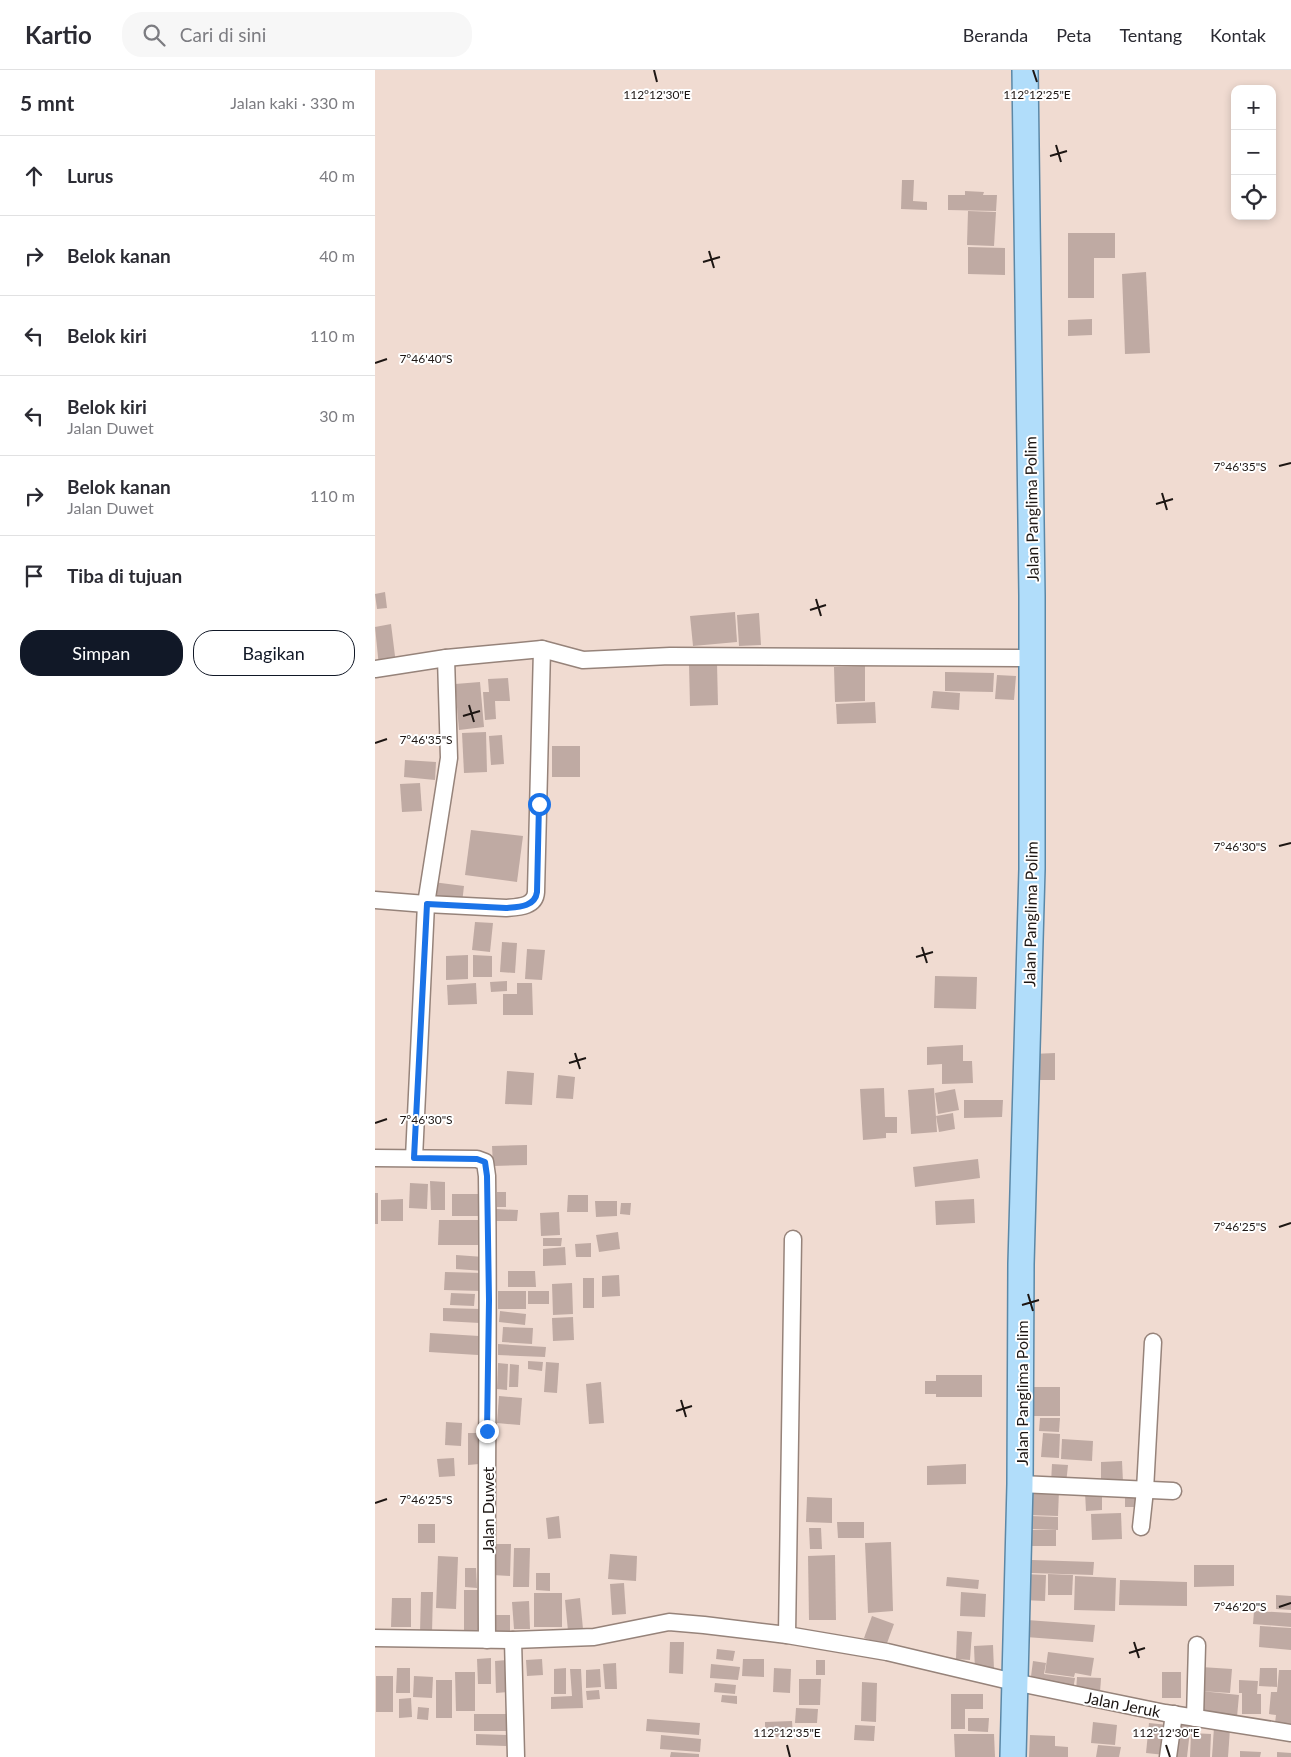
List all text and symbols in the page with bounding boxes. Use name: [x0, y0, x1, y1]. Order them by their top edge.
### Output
search box: [122, 12, 472, 57]
text: Kartio: [25, 20, 92, 49]
icon: search: [140, 21, 168, 49]
text: Cari di sini: [180, 23, 266, 46]
text: Beranda: [963, 24, 1028, 46]
text: Peta: [1056, 24, 1091, 46]
text: Tentang: [1119, 24, 1182, 46]
text: Kontak: [1210, 24, 1266, 46]
map controls: [1231, 85, 1276, 220]
button: +: [1231, 85, 1276, 130]
text: 112°12'30"E: [623, 87, 691, 102]
text: 112°12'25"E: [1003, 87, 1071, 102]
text: 5 mnt: [20, 90, 74, 115]
text: Jalan kaki · 330 m: [230, 93, 355, 112]
button: −: [1231, 130, 1276, 175]
icon: ahead: [20, 162, 48, 190]
text: Lurus: [67, 164, 113, 187]
text: 40 m: [319, 166, 355, 185]
button: locate: [1231, 175, 1276, 220]
icon: right: [20, 242, 48, 270]
text: Belok kanan: [67, 244, 171, 267]
text: 40 m: [319, 246, 355, 265]
icon: left: [20, 322, 48, 350]
text: Belok kiri: [67, 324, 147, 347]
text: 110 m: [310, 326, 355, 345]
text: 7°46'40"S: [399, 351, 453, 366]
text: Belok kiri: [67, 395, 147, 418]
icon: left: [20, 402, 48, 430]
text: 30 m: [319, 406, 355, 425]
text: Jalan Duwet: [67, 418, 154, 437]
street label: Jalan Panglima Polim: [1020, 436, 1042, 582]
text: 7°46'35"S: [1213, 459, 1267, 474]
text: Belok kanan: [67, 475, 171, 498]
icon: right: [20, 482, 48, 510]
text: 110 m: [310, 486, 355, 505]
text: Jalan Duwet: [67, 498, 154, 517]
icon: arrive: [20, 562, 48, 590]
text: Tiba di tujuan: [67, 564, 182, 587]
button: Simpan: [20, 630, 183, 676]
button: Bagikan: [193, 630, 355, 676]
text: 7°46'35"S: [399, 732, 453, 747]
route start: [528, 793, 551, 816]
text: 7°46'30"S: [1213, 839, 1267, 854]
street label: Jalan Panglima Polim: [1019, 841, 1041, 987]
text: 7°46'30"S: [399, 1112, 453, 1127]
text: 7°46'25"S: [1213, 1219, 1267, 1234]
street label: Jalan Panglima Polim: [1012, 1320, 1031, 1466]
route end: [476, 1420, 499, 1443]
street label: Jalan Duwet: [478, 1466, 497, 1553]
text: 7°46'25"S: [399, 1492, 453, 1507]
text: 7°46'20"S: [1213, 1599, 1267, 1614]
street label: Jalan Jeruk: [1084, 1687, 1163, 1721]
text: 112°12'35"E: [753, 1725, 821, 1740]
text: 112°12'30"E: [1132, 1725, 1200, 1740]

